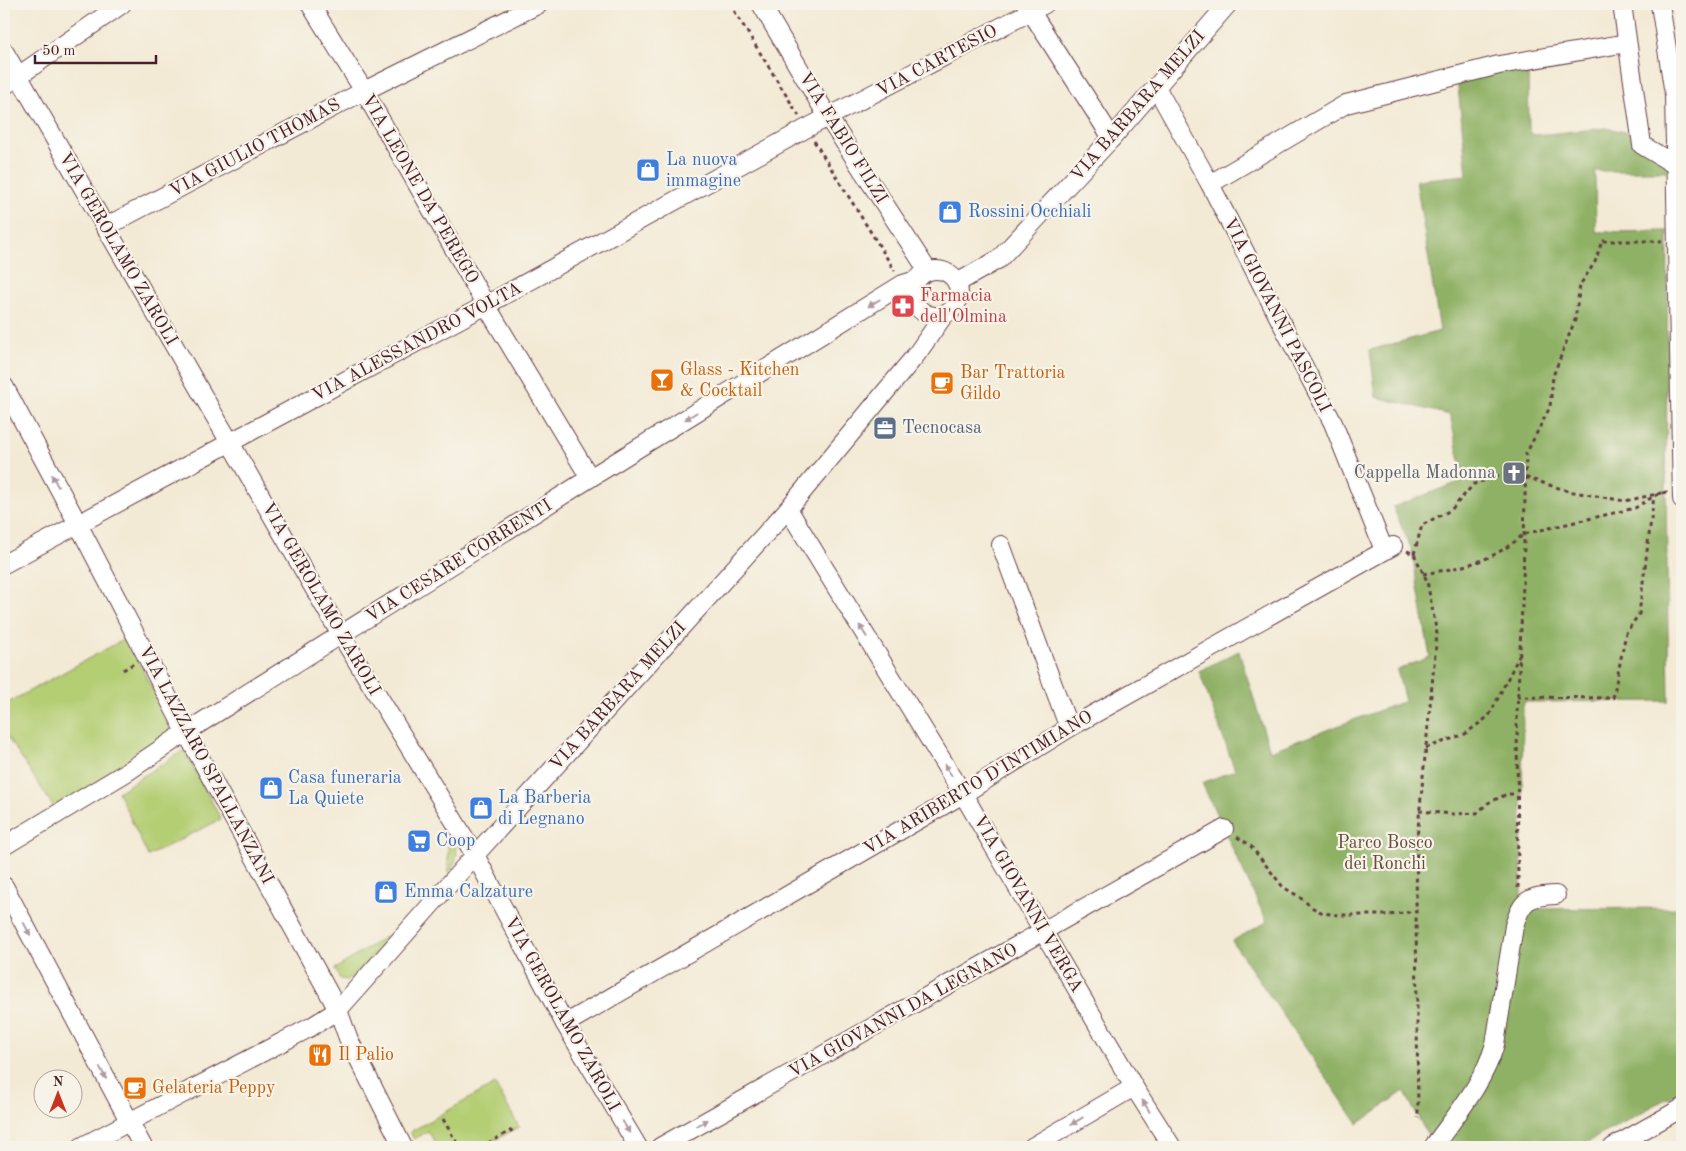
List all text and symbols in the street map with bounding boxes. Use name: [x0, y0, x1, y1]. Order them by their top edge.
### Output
street label: VIA CARTESIO: [874, 22, 1000, 100]
street label: VIA BARBARA MELZI: [1068, 27, 1208, 185]
scale bar: [35, 32, 156, 64]
text: 50 m: [42, 44, 76, 59]
street label: VIA FABIO FILZI: [795, 69, 891, 207]
street label: VIA LEONE DA PEREGO: [358, 91, 482, 287]
street label: VIA GIULIO THOMAS: [167, 95, 343, 201]
street label: VIA GEROLAMO ZAROLI: [55, 150, 181, 348]
place label: La nuova immagine: [666, 151, 741, 190]
shop icon: La nuova immagine: [635, 157, 661, 183]
shop icon: Rossini Occhiali: [937, 199, 963, 225]
place label: Rossini Occhiali: [968, 203, 1092, 221]
street label: VIA GIOVANNI PASCOLI: [1220, 215, 1334, 415]
street label: VIA ALESSANDRO VOLTA: [309, 279, 525, 405]
place label: Farmacia dell'Olmina: [920, 287, 1007, 326]
pharmacy icon: Farmacia dell'Olmina: [890, 293, 916, 319]
one-way arrow: [867, 298, 880, 307]
place label: Glass - Kitchen & Cocktail: [680, 361, 800, 400]
place label: Bar Trattoria Gildo: [960, 364, 1066, 403]
bar icon: Glass - Kitchen & Cocktail: [649, 367, 675, 393]
cafe icon: Bar Trattoria Gildo: [929, 370, 955, 396]
one-way arrow: [684, 411, 697, 420]
office icon: Tecnocasa: [872, 415, 898, 441]
place label: Tecnocasa: [902, 419, 982, 437]
church icon: Cappella Madonna: [1501, 460, 1527, 486]
place label: Cappella Madonna: [1354, 464, 1496, 482]
one-way arrow: [51, 474, 59, 488]
street label: VIA CESARE CORRENTI: [363, 496, 555, 626]
street label: VIA GEROLAMO ZAROLI: [258, 500, 384, 698]
street label: VIA BARBARA MELZI: [547, 618, 689, 774]
one-way arrow: [859, 625, 868, 638]
street label: VIA LAZZARO SPALLANZANI: [135, 643, 277, 887]
street label: VIA ARIBERTO D'INTIMIANO: [860, 707, 1096, 859]
one-way arrow: [944, 763, 953, 776]
place label: Casa funeraria La Quiete: [288, 769, 402, 808]
shop icon: Casa funeraria La Quiete: [258, 775, 284, 801]
place label: La Barberia di Legnano: [498, 789, 591, 828]
shop icon: La Barberia di Legnano: [468, 795, 494, 821]
street label: VIA GIOVANNI VERGA: [970, 812, 1086, 996]
supermarket icon: Coop: [406, 828, 432, 854]
place label: Coop: [436, 832, 475, 850]
park label: Parco Bosco dei Ronchi: [1337, 834, 1433, 873]
shop icon: Emma Calzature: [373, 879, 399, 905]
place label: Emma Calzature: [404, 883, 533, 901]
street label: VIA GEROLAMO ZAROLI: [501, 914, 623, 1114]
one-way arrow: [23, 922, 31, 936]
street label: VIA GIOVANNI DA LEGNANO: [786, 940, 1020, 1082]
restaurant icon: Il Palio: [307, 1042, 333, 1068]
place label: Il Palio: [338, 1046, 394, 1064]
one-way arrow: [99, 1065, 107, 1080]
north arrow: [32, 1068, 82, 1118]
text: N: [53, 1075, 64, 1089]
cafe icon: Gelateria Peppy: [122, 1075, 148, 1101]
place label: Gelateria Peppy: [152, 1079, 276, 1097]
one-way arrow: [1141, 1099, 1150, 1113]
one-way arrow: [1070, 1116, 1083, 1125]
one-way arrow: [695, 1119, 709, 1128]
one-way arrow: [622, 1121, 631, 1134]

